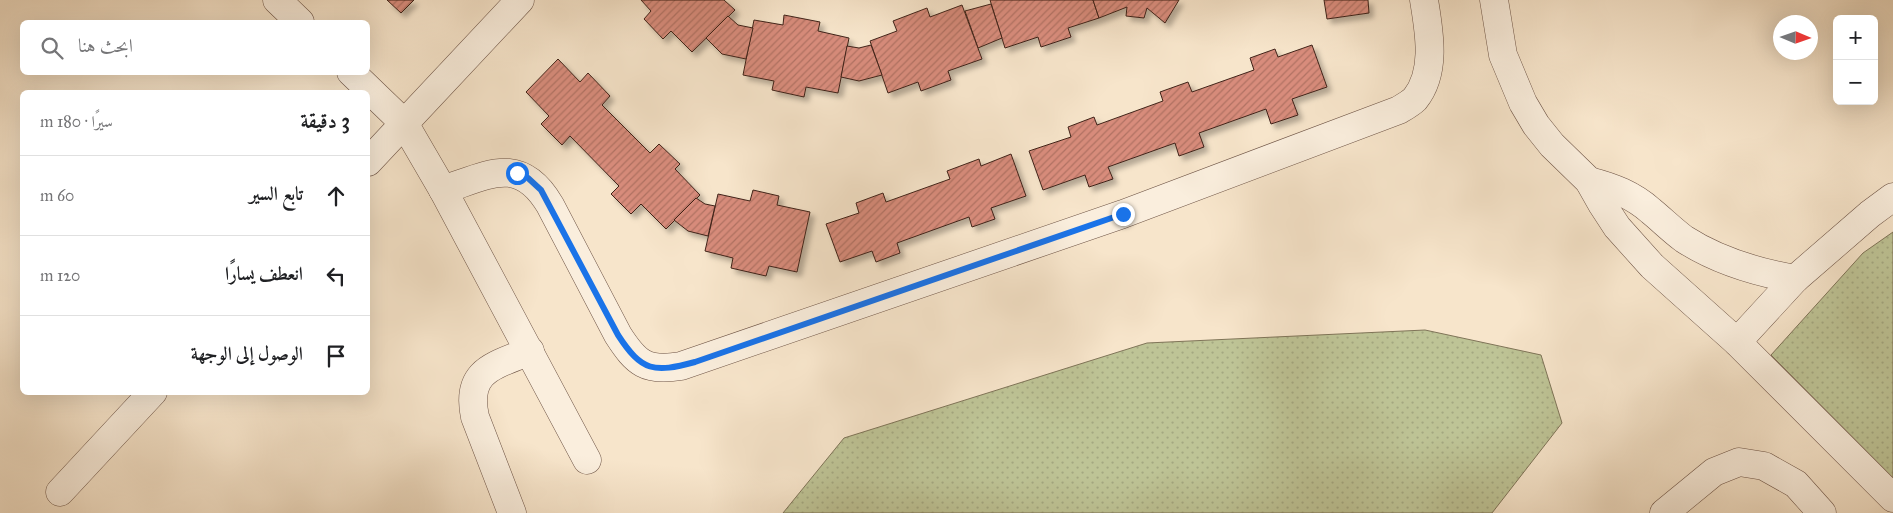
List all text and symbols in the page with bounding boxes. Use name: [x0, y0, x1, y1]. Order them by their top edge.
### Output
north arrow: [1773, 15, 1818, 60]
map controls: [1833, 15, 1878, 105]
button: +: [1833, 15, 1878, 60]
search box: [20, 20, 370, 75]
icon: search: [38, 34, 66, 62]
text: ابحث هنا: [78, 34, 133, 57]
button: −: [1833, 60, 1878, 105]
text: 3 دقيقة: [300, 108, 350, 134]
text: سيرًا · 180 m: [40, 112, 113, 131]
route start: [506, 162, 529, 185]
text: تابع السير: [249, 182, 303, 205]
icon: ahead: [322, 182, 350, 210]
text: 60 m: [40, 186, 74, 205]
route end: [1112, 203, 1135, 226]
text: انعطف يسارًا: [225, 262, 303, 285]
icon: left: [322, 262, 350, 290]
text: 120 m: [40, 266, 80, 285]
text: الوصول إلى الوجهة: [191, 342, 303, 365]
icon: arrive: [322, 342, 350, 370]

